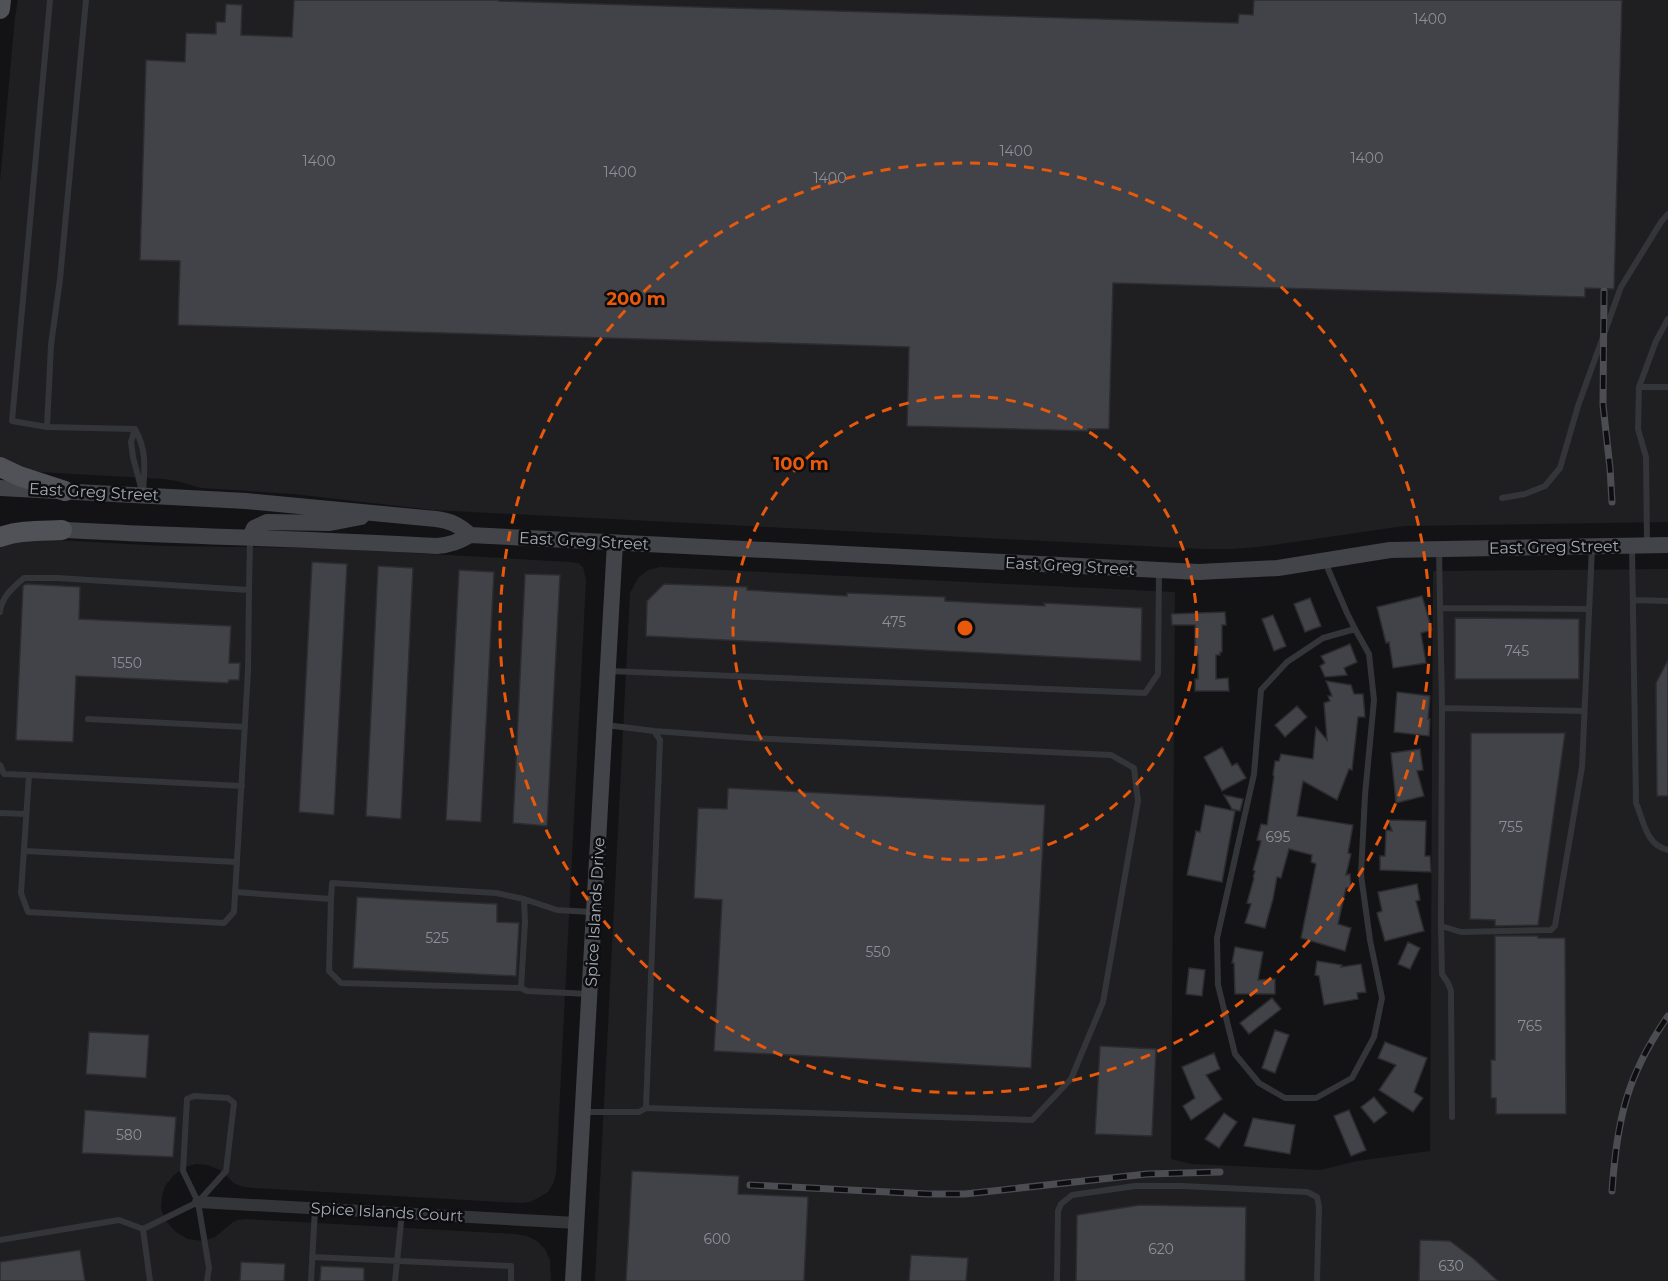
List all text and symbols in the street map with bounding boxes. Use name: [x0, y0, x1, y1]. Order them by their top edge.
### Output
house number: 1400: [1414, 10, 1446, 28]
house number: 1400: [1000, 142, 1032, 160]
house number: 1400: [1351, 149, 1383, 167]
house number: 1400: [303, 152, 335, 170]
house number: 1400: [604, 163, 636, 181]
house number: 1400: [814, 169, 846, 187]
text: 200 m: [606, 288, 666, 310]
text: 100 m: [773, 453, 829, 475]
street label: East Greg Street: [28, 479, 160, 505]
street label: East Greg Street: [518, 528, 650, 554]
street label: East Greg Street: [1489, 536, 1620, 558]
street label: East Greg Street: [1004, 553, 1136, 579]
house number: 475: [882, 613, 906, 631]
centre of rings: [955, 618, 975, 638]
house number: 745: [1505, 642, 1529, 660]
house number: 1550: [112, 654, 142, 672]
house number: 755: [1499, 818, 1523, 836]
house number: 695: [1266, 828, 1291, 846]
street label: Spice Islands Drive: [582, 837, 608, 987]
house number: 525: [425, 929, 449, 947]
house number: 550: [865, 943, 891, 961]
house number: 765: [1518, 1017, 1542, 1035]
house number: 580: [116, 1126, 142, 1144]
street label: Spice Islands Court: [310, 1199, 464, 1226]
house number: 600: [703, 1230, 731, 1248]
house number: 620: [1148, 1240, 1174, 1258]
house number: 630: [1438, 1257, 1464, 1275]

